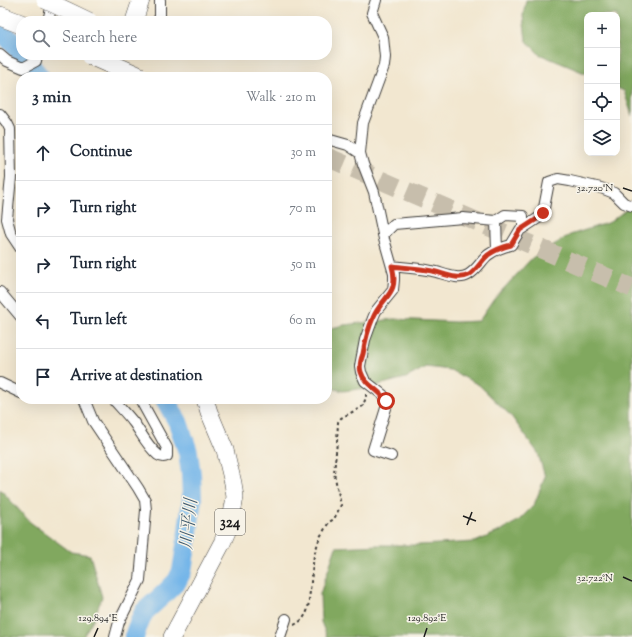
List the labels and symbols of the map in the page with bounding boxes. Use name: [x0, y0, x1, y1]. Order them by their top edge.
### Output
text: 32.720°N: [577, 181, 613, 196]
route end: [534, 204, 552, 222]
route start: [377, 392, 395, 410]
water label: 川平川: [175, 496, 205, 551]
road number: 324: [215, 509, 245, 535]
text: 32.722°N: [577, 571, 613, 586]
text: 129.894°E: [79, 611, 117, 626]
text: 129.892°E: [408, 611, 446, 626]

